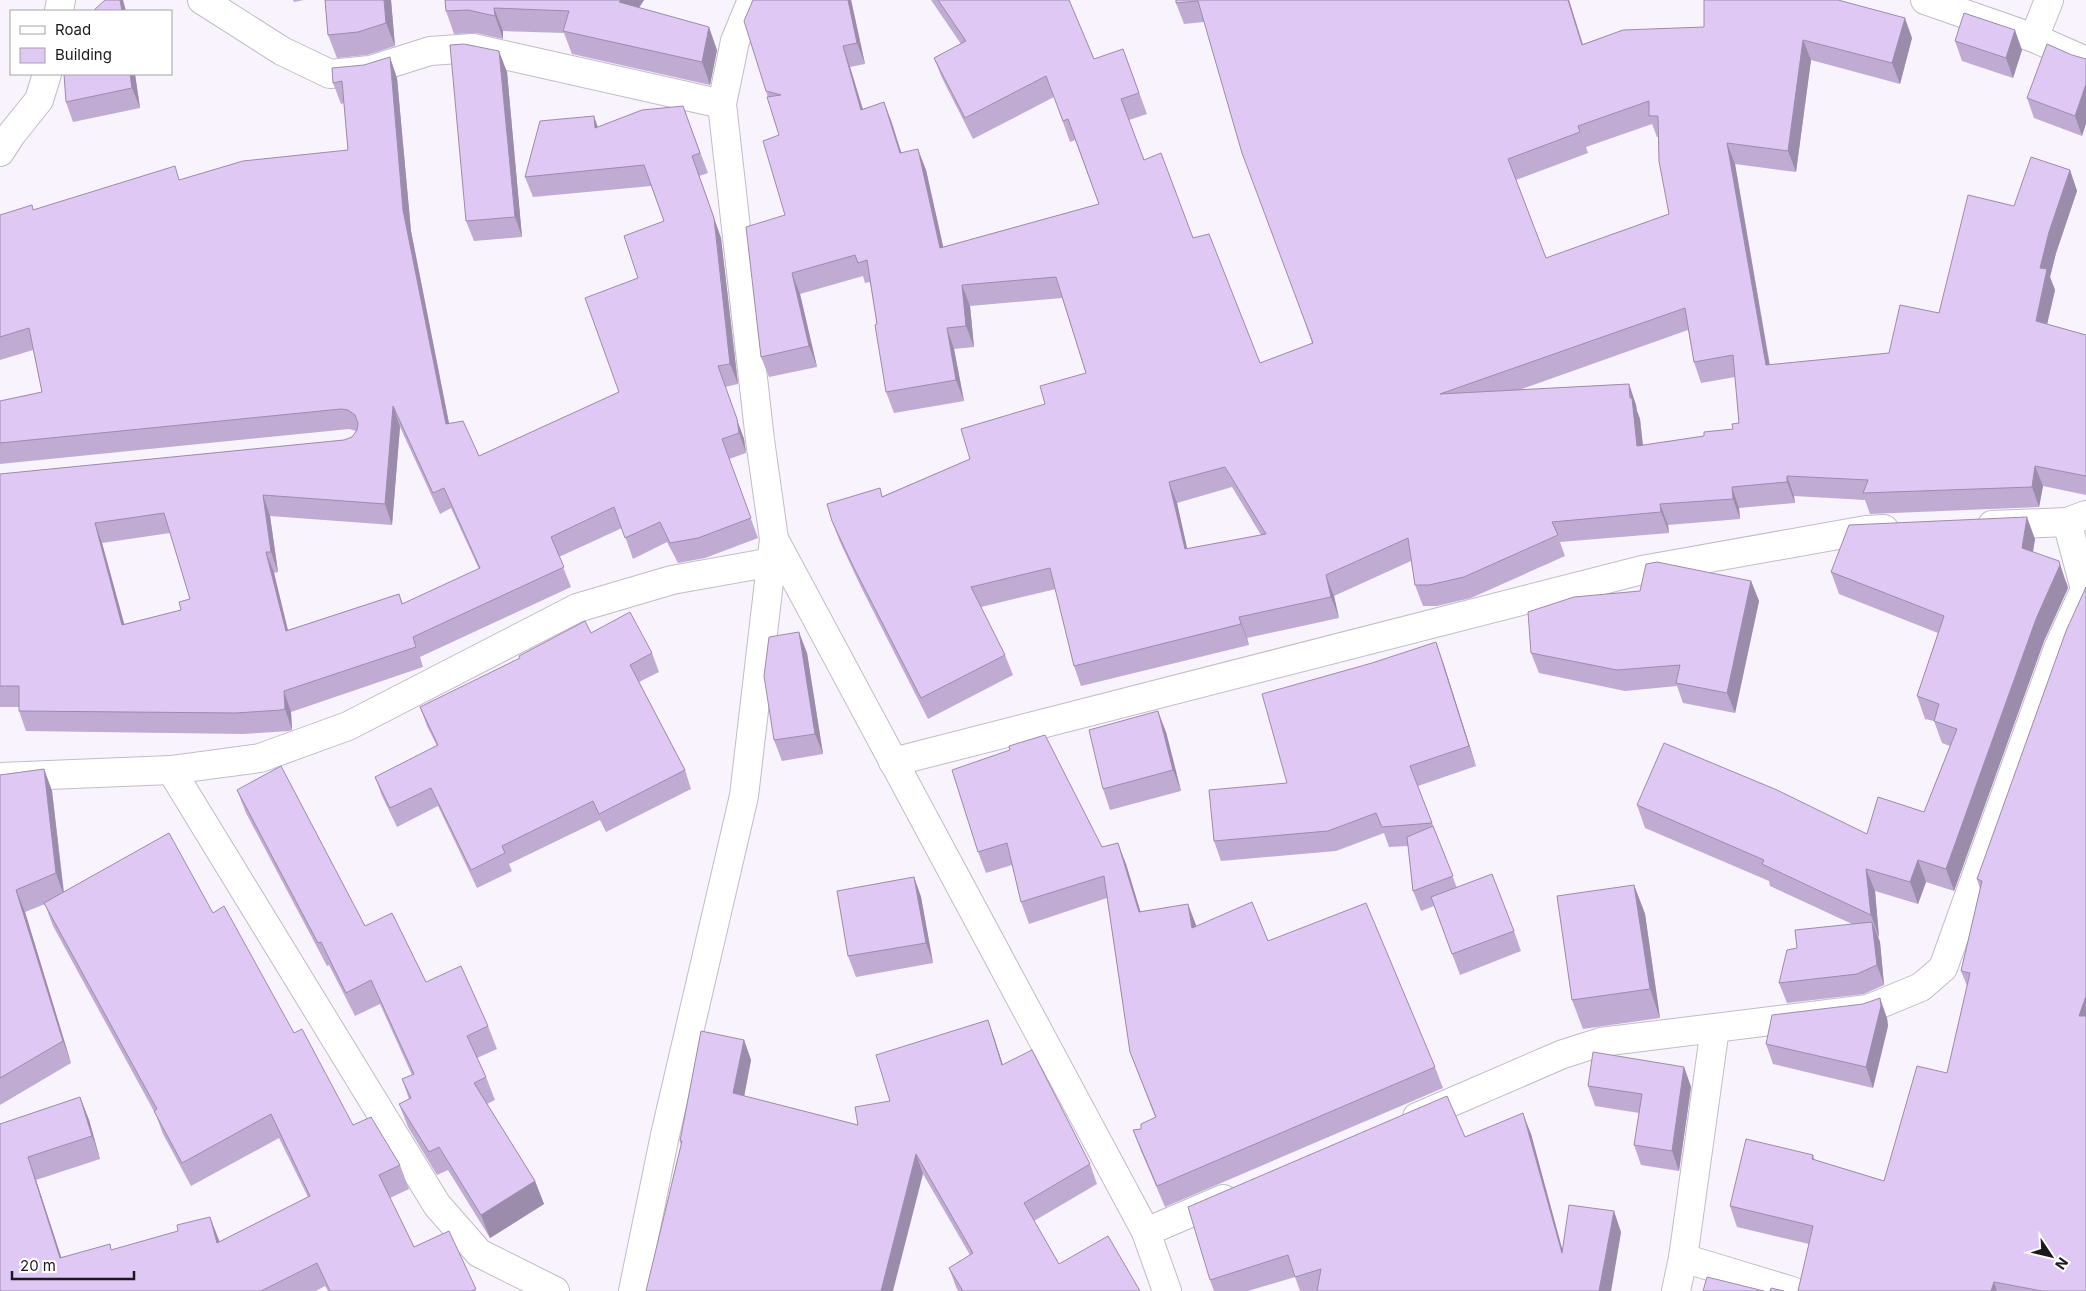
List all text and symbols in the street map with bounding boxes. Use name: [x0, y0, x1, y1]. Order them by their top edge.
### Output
legend: [10, 10, 172, 75]
text: Road: [55, 20, 91, 39]
text: Building: [55, 45, 112, 64]
north arrow: [2026, 1231, 2076, 1281]
scale bar: [12, 1248, 135, 1280]
text: N: [2052, 1254, 2072, 1273]
text: 20 m: [20, 1256, 56, 1275]

